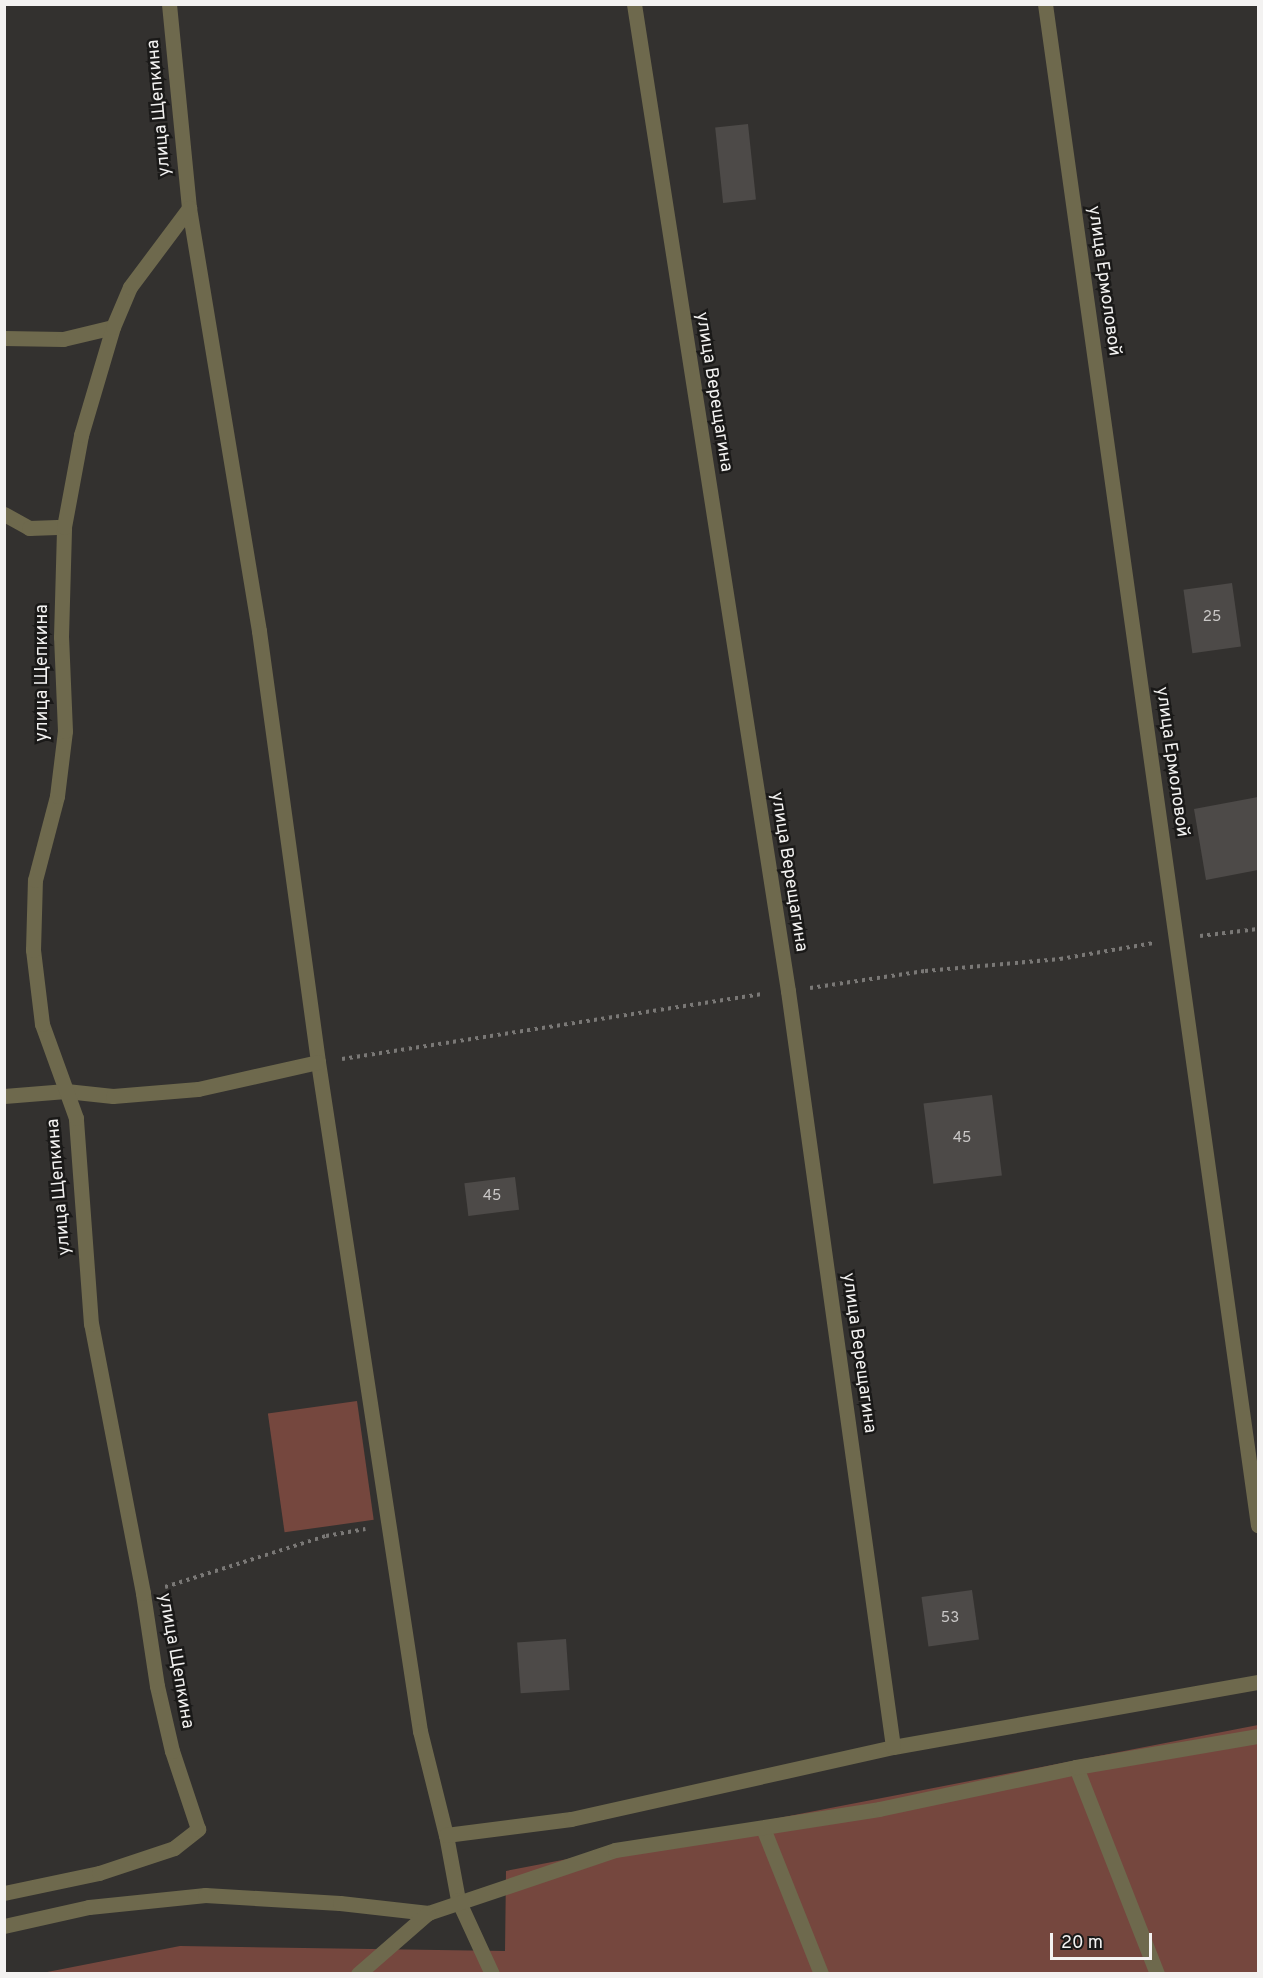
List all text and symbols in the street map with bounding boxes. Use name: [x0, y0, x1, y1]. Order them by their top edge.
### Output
street label: улица Щепкина: [143, 39, 177, 177]
street label: улица Ермоловой: [1082, 205, 1124, 357]
street label: улица Верещагина: [690, 311, 736, 473]
street label: улица Щепкина: [32, 604, 54, 742]
house number: 25: [1203, 609, 1221, 627]
street label: улица Ермоловой: [1150, 686, 1192, 838]
street label: улица Верещагина: [765, 791, 811, 953]
street label: улица Щепкина: [43, 1118, 77, 1256]
house number: 45: [953, 1130, 971, 1148]
house number: 45: [483, 1188, 501, 1206]
street label: улица Верещагина: [836, 1271, 880, 1435]
street label: улица Щепкина: [152, 1592, 198, 1730]
house number: 53: [941, 1610, 959, 1628]
scale bar: [1053, 1921, 1155, 1959]
text: 20 m: [1061, 1932, 1103, 1955]

